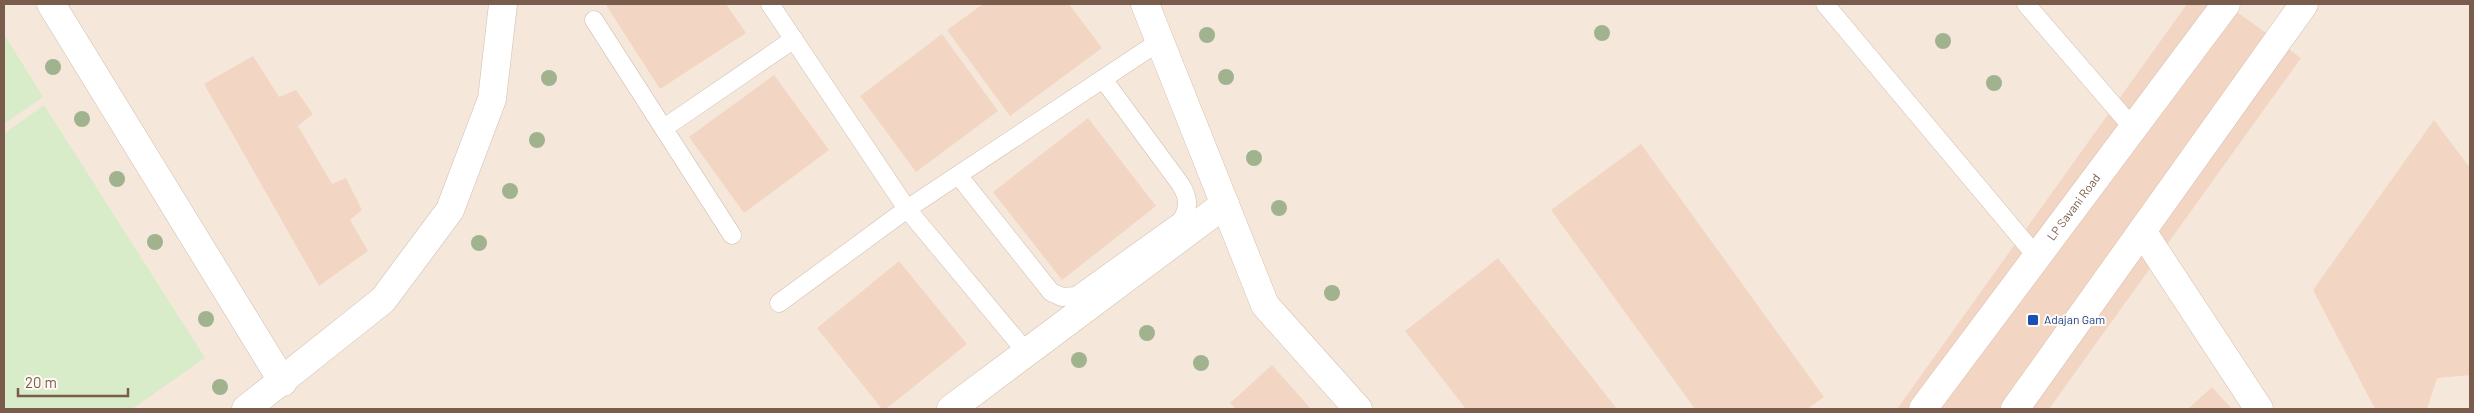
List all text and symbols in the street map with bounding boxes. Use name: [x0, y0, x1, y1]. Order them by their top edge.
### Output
street label: LP Savani Road: [2044, 171, 2103, 243]
place label: Adajan Gam: [2044, 312, 2105, 326]
marker: Adajan Gam: [2026, 313, 2040, 327]
scale bar: [18, 366, 128, 398]
text: 20 m: [25, 373, 57, 391]

